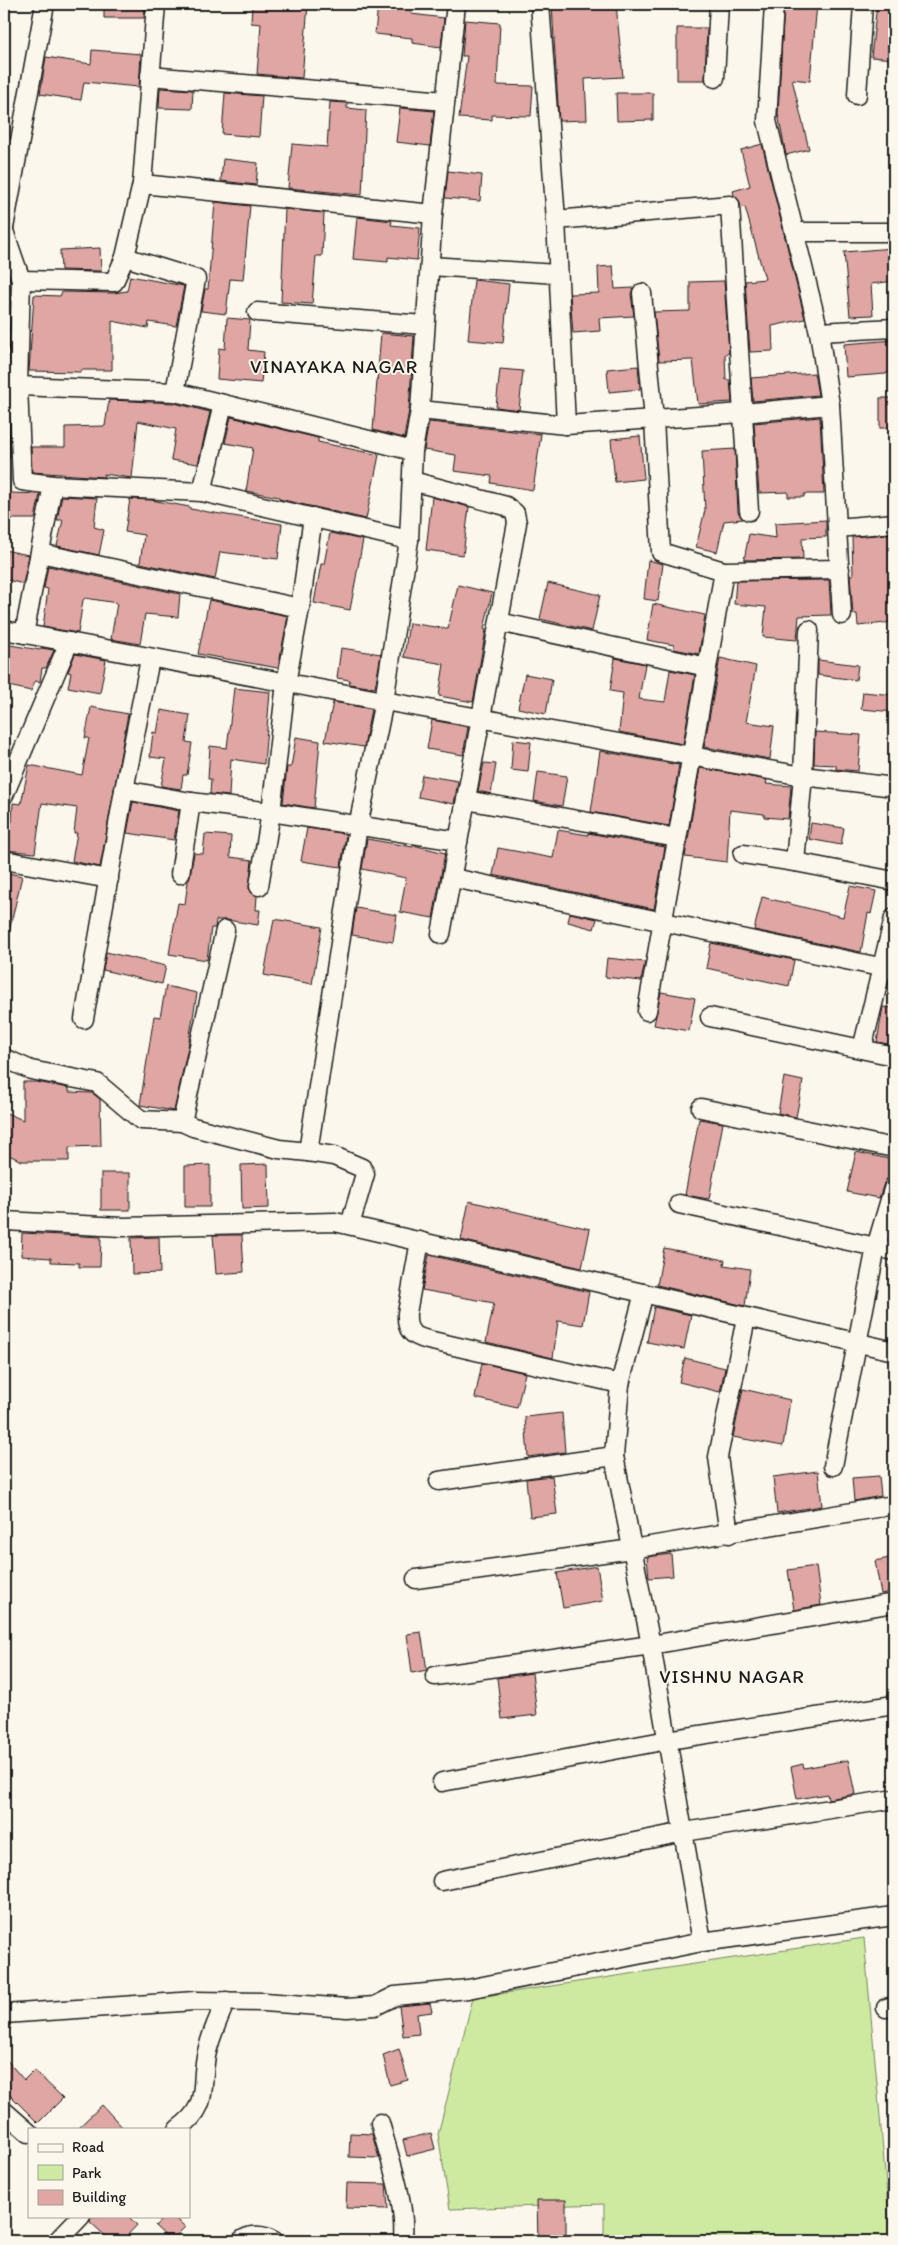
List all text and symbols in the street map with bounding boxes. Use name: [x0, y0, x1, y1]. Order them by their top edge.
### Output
district label: VINAYAKA NAGAR: [250, 355, 418, 378]
district label: VISHNU NAGAR: [659, 1665, 805, 1688]
legend: [28, 2128, 190, 2218]
text: Road: [72, 2138, 105, 2156]
text: Park: [72, 2164, 102, 2182]
text: Building: [72, 2188, 126, 2206]

